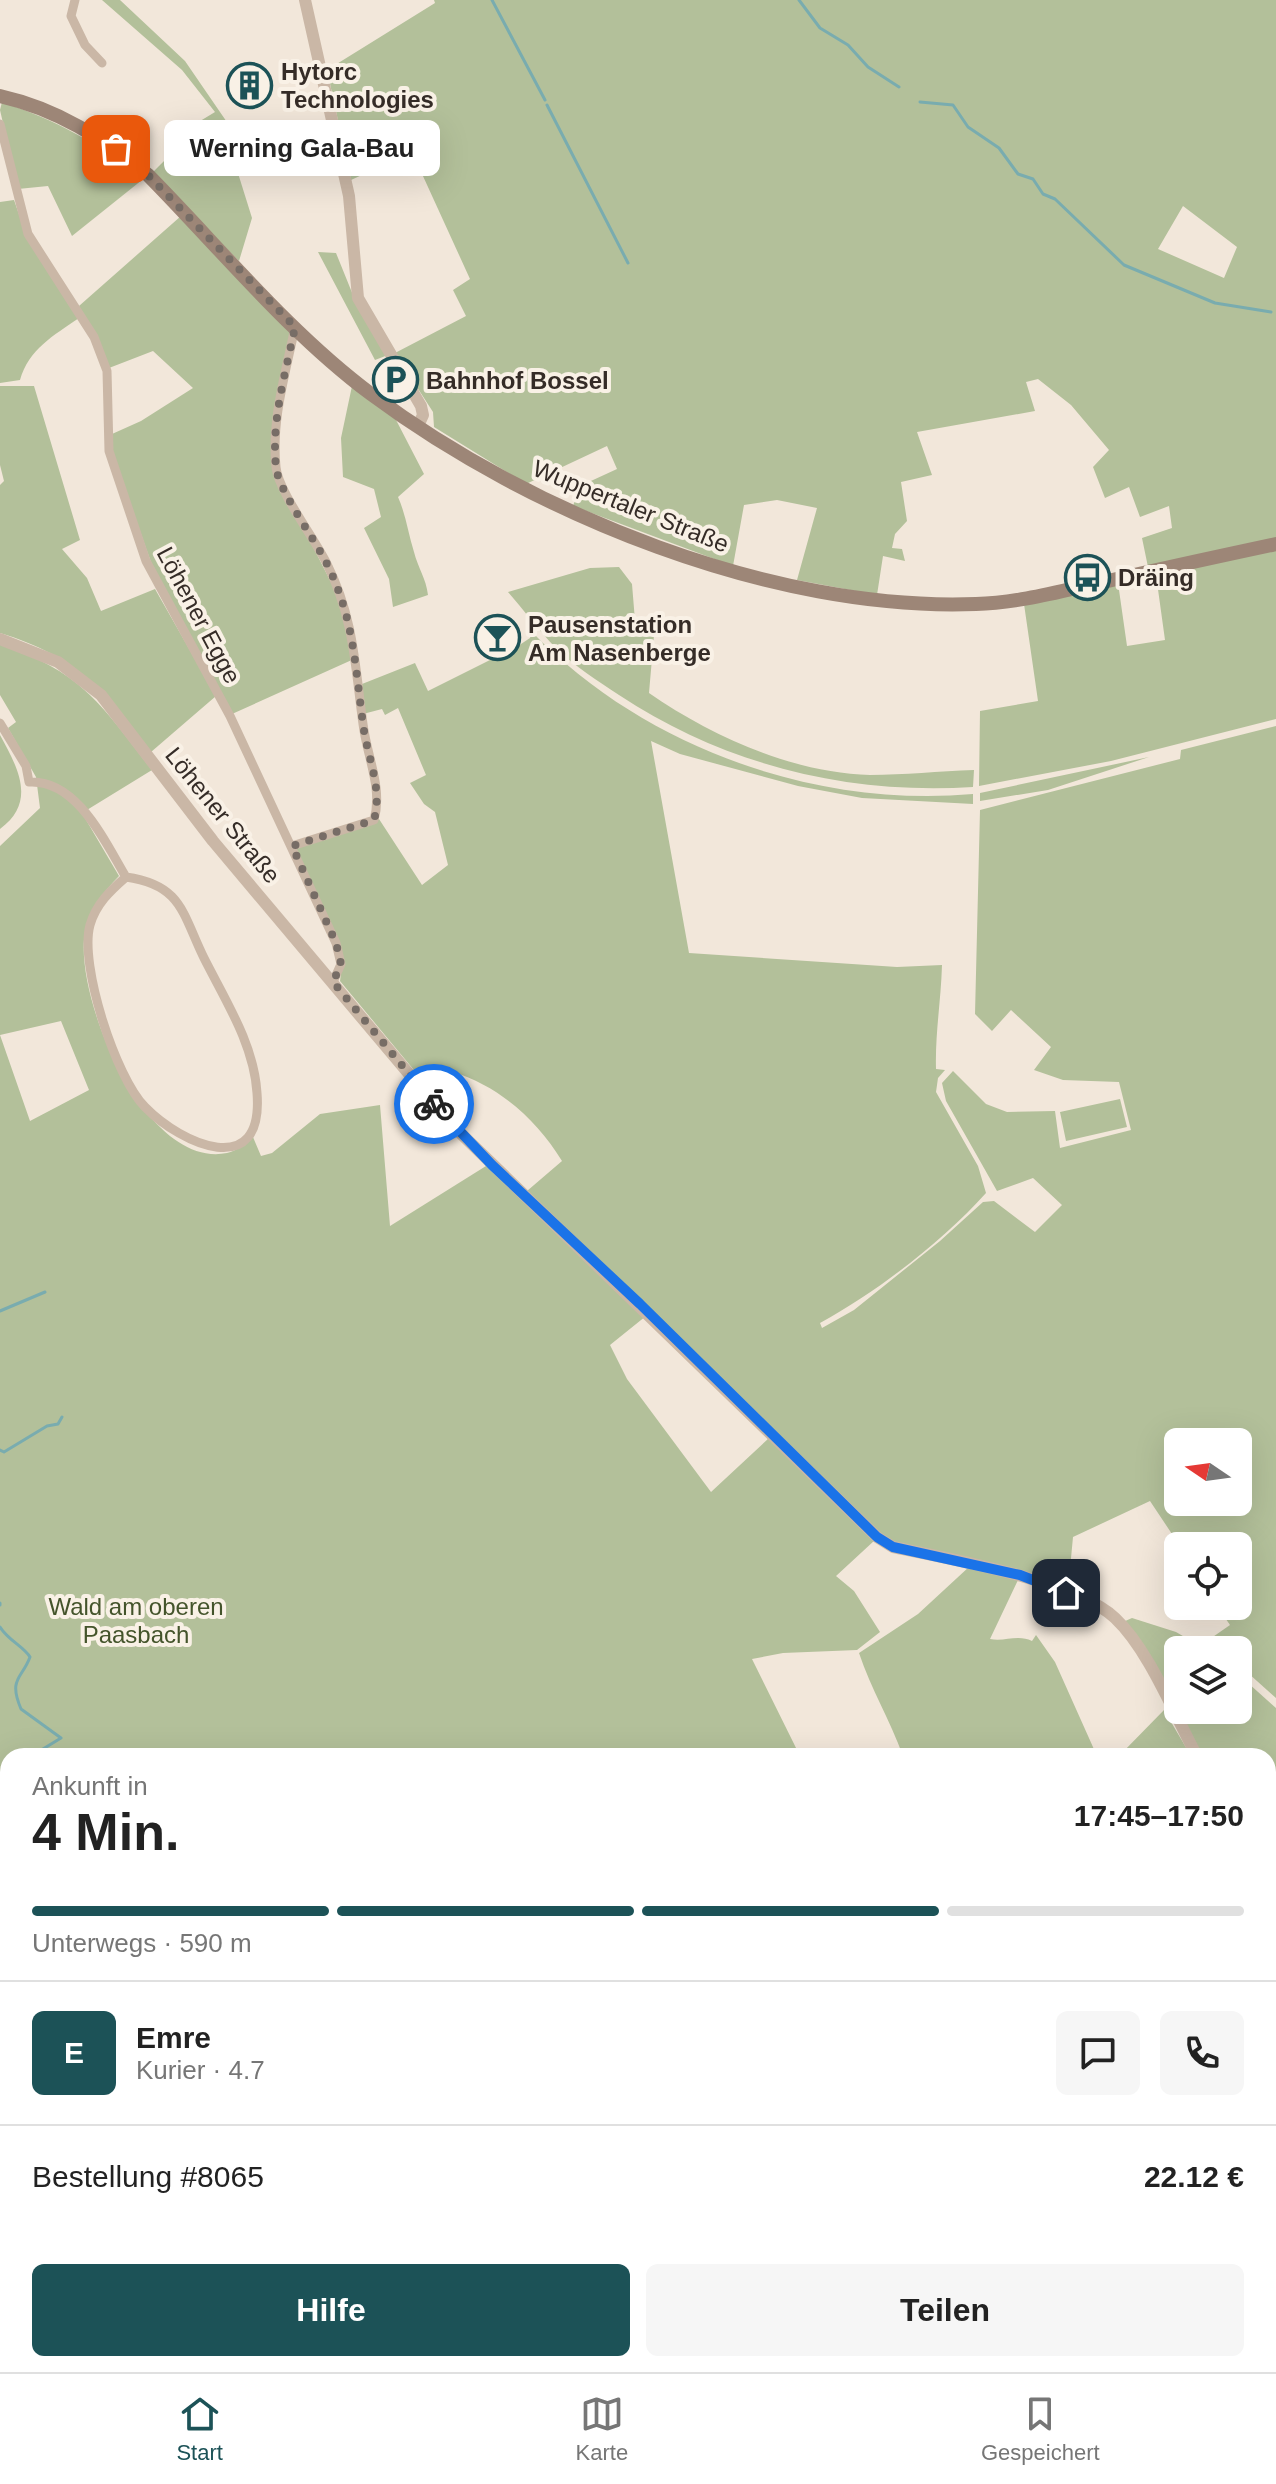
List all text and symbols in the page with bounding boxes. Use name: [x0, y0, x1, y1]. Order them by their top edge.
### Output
place label: Hytorc Technologies: [281, 58, 434, 113]
building icon: Hytorc Technologies: [226, 61, 274, 109]
pin: [82, 115, 150, 183]
callout: Werning Gala-Bau: [164, 121, 440, 177]
icon: bag: [94, 127, 138, 171]
text: Werning Gala-Bau: [190, 133, 414, 163]
parking icon: Bahnhof Bossel: [371, 356, 419, 404]
place label: Bahnhof Bossel: [426, 367, 609, 394]
street label: Wuppertaler Straße: [529, 454, 733, 558]
street label: Löhener Egge: [152, 542, 246, 688]
bus stop icon: Dräing: [1063, 553, 1111, 601]
place label: Dräing: [1118, 564, 1194, 591]
place label: Pausenstation Am Nasenberge: [528, 611, 711, 666]
bar icon: Pausenstation Am Nasenberge: [473, 614, 521, 662]
street label: Löhener Straße: [160, 742, 286, 888]
courier: [394, 1064, 474, 1144]
icon: bike: [412, 1082, 456, 1126]
north arrow: [1164, 1428, 1252, 1516]
map controls: [1164, 1428, 1252, 1724]
button: locate: [1164, 1532, 1252, 1620]
pin: [1032, 1559, 1100, 1627]
icon: home: [1044, 1571, 1088, 1615]
park label: Wald am oberen Paasbach: [48, 1593, 224, 1648]
button: layers: [1164, 1636, 1252, 1724]
text: Ankunft in: [32, 1771, 148, 1801]
text: 17:45–17:50: [1074, 1799, 1244, 1832]
text: 4 Min.: [32, 1803, 179, 1861]
text: Unterwegs · 590 m: [32, 1928, 252, 1958]
button: chat: [1056, 2011, 1140, 2095]
button: phone: [1160, 2011, 1244, 2095]
text: Emre: [136, 2021, 211, 2054]
text: E: [64, 2036, 84, 2069]
text: Kurier · 4.7: [136, 2055, 265, 2085]
text: Bestellung #8065: [32, 2160, 264, 2193]
text: 22.12 €: [1144, 2160, 1244, 2193]
button: Hilfe: [32, 2264, 630, 2356]
button: Teilen: [646, 2264, 1244, 2356]
tab: Start: [176, 2392, 223, 2466]
tab: Karte: [576, 2392, 628, 2466]
tab: Gespeichert: [981, 2392, 1100, 2466]

